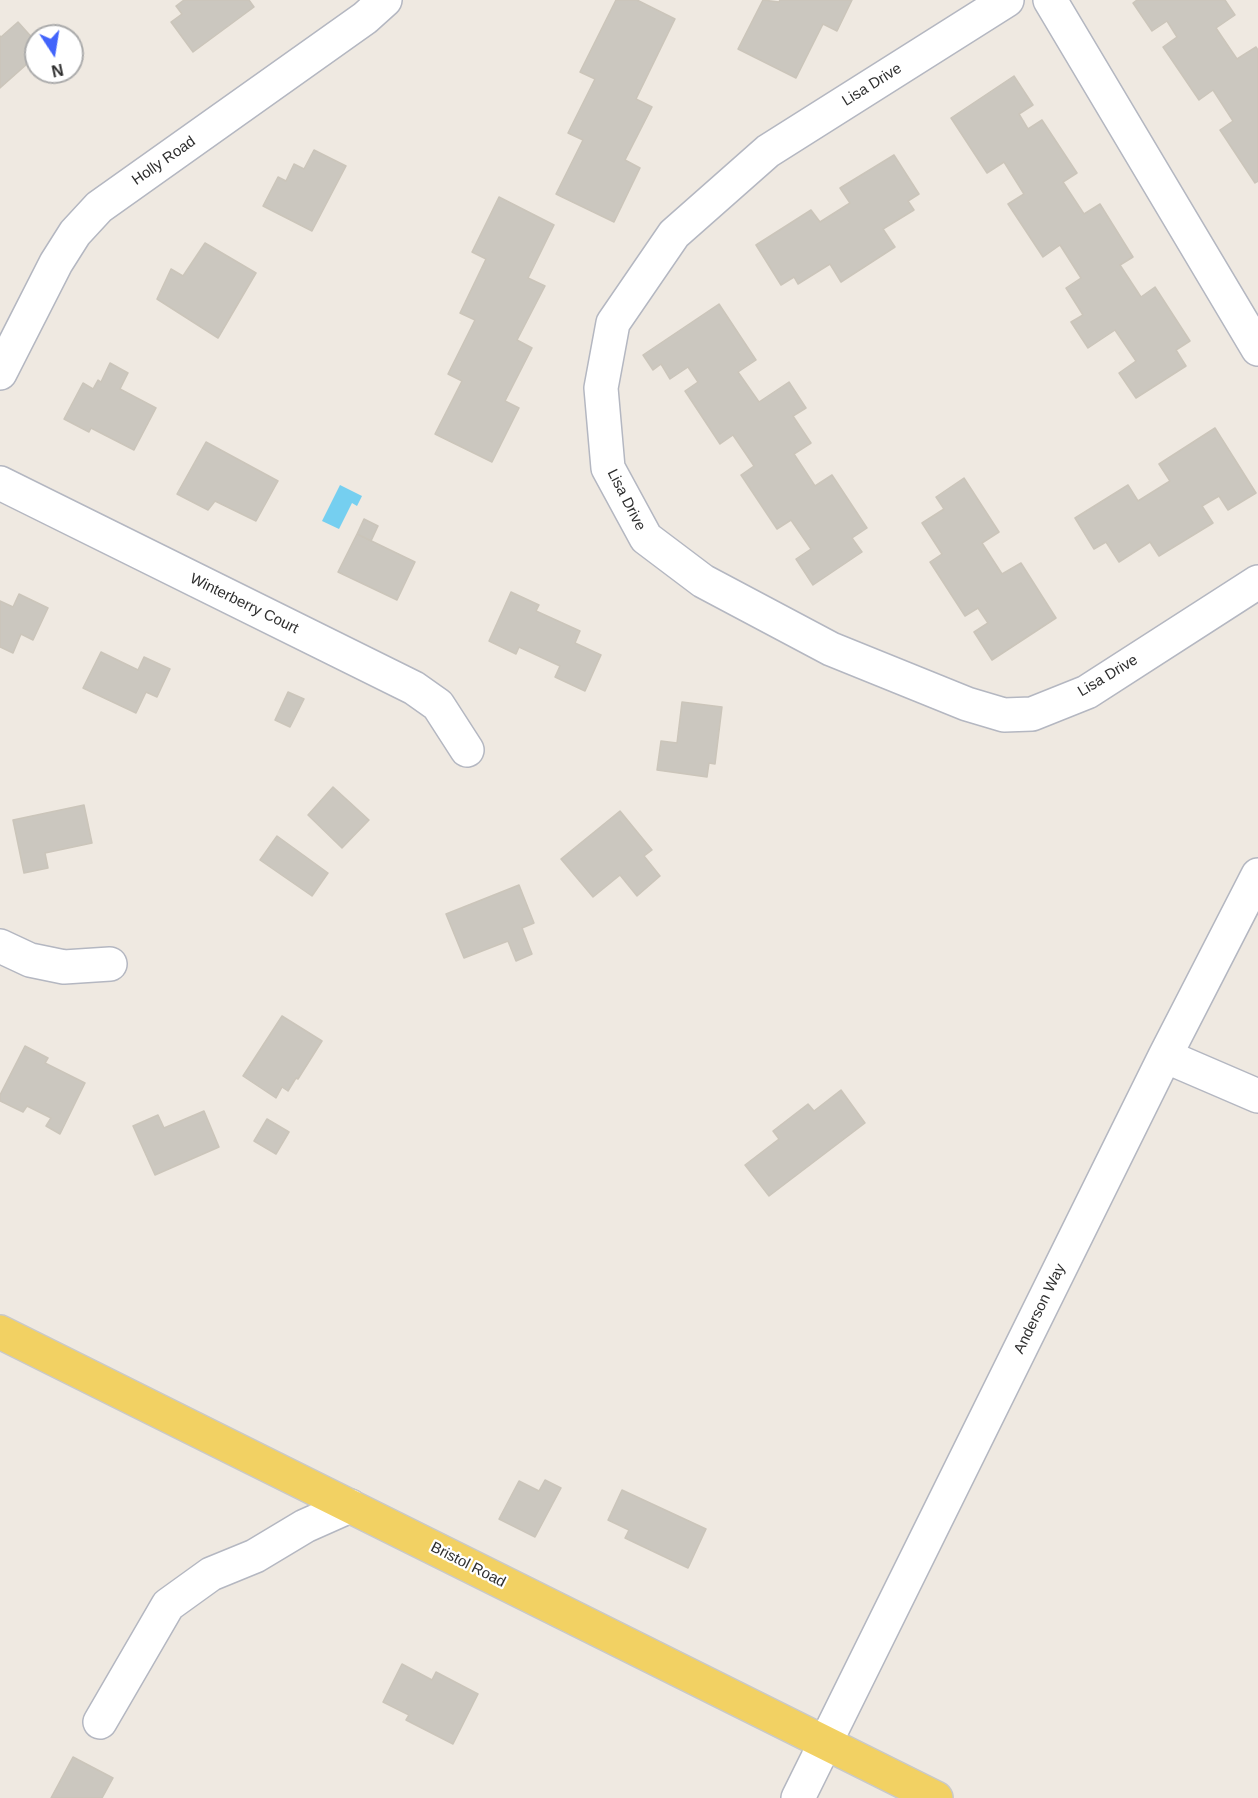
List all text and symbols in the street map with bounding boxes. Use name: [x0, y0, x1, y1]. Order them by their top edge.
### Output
north arrow: [24, 24, 84, 84]
street label: Lisa Drive: [839, 60, 905, 110]
text: N: [50, 61, 65, 80]
street label: Holly Road: [129, 133, 199, 189]
street label: Lisa Drive: [603, 466, 649, 534]
street label: Winterberry Court: [187, 570, 301, 638]
street label: Lisa Drive: [1075, 651, 1141, 701]
street label: Anderson Way: [1010, 1261, 1070, 1357]
street label: Bristol Road: [428, 1538, 508, 1592]

